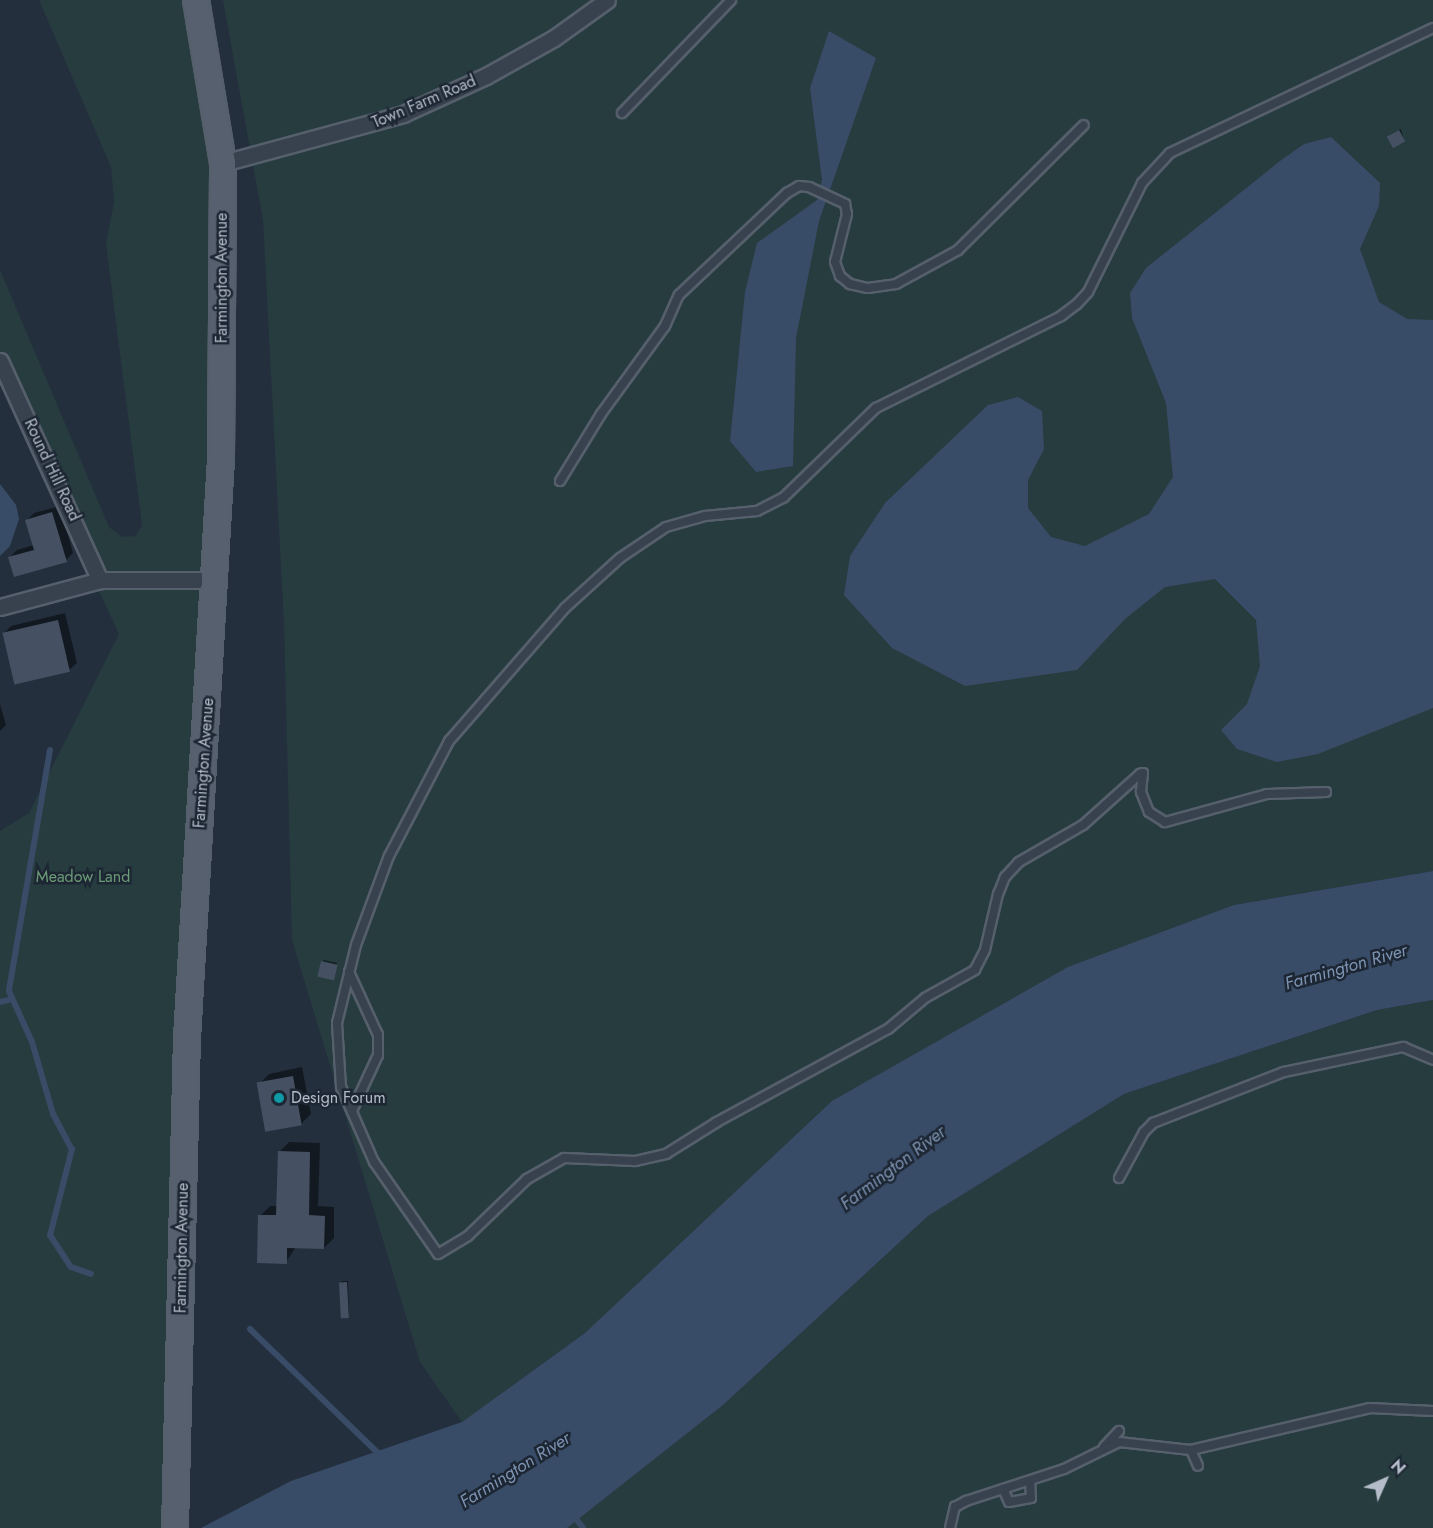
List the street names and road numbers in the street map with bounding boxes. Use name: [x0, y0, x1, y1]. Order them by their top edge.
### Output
street label: Town Farm Road: [369, 71, 479, 133]
street label: Farmington Avenue: [212, 213, 232, 343]
street label: Round Hill Road: [20, 416, 84, 524]
street label: Farmington Avenue: [190, 697, 218, 829]
street label: Farmington Avenue: [171, 1183, 193, 1313]

